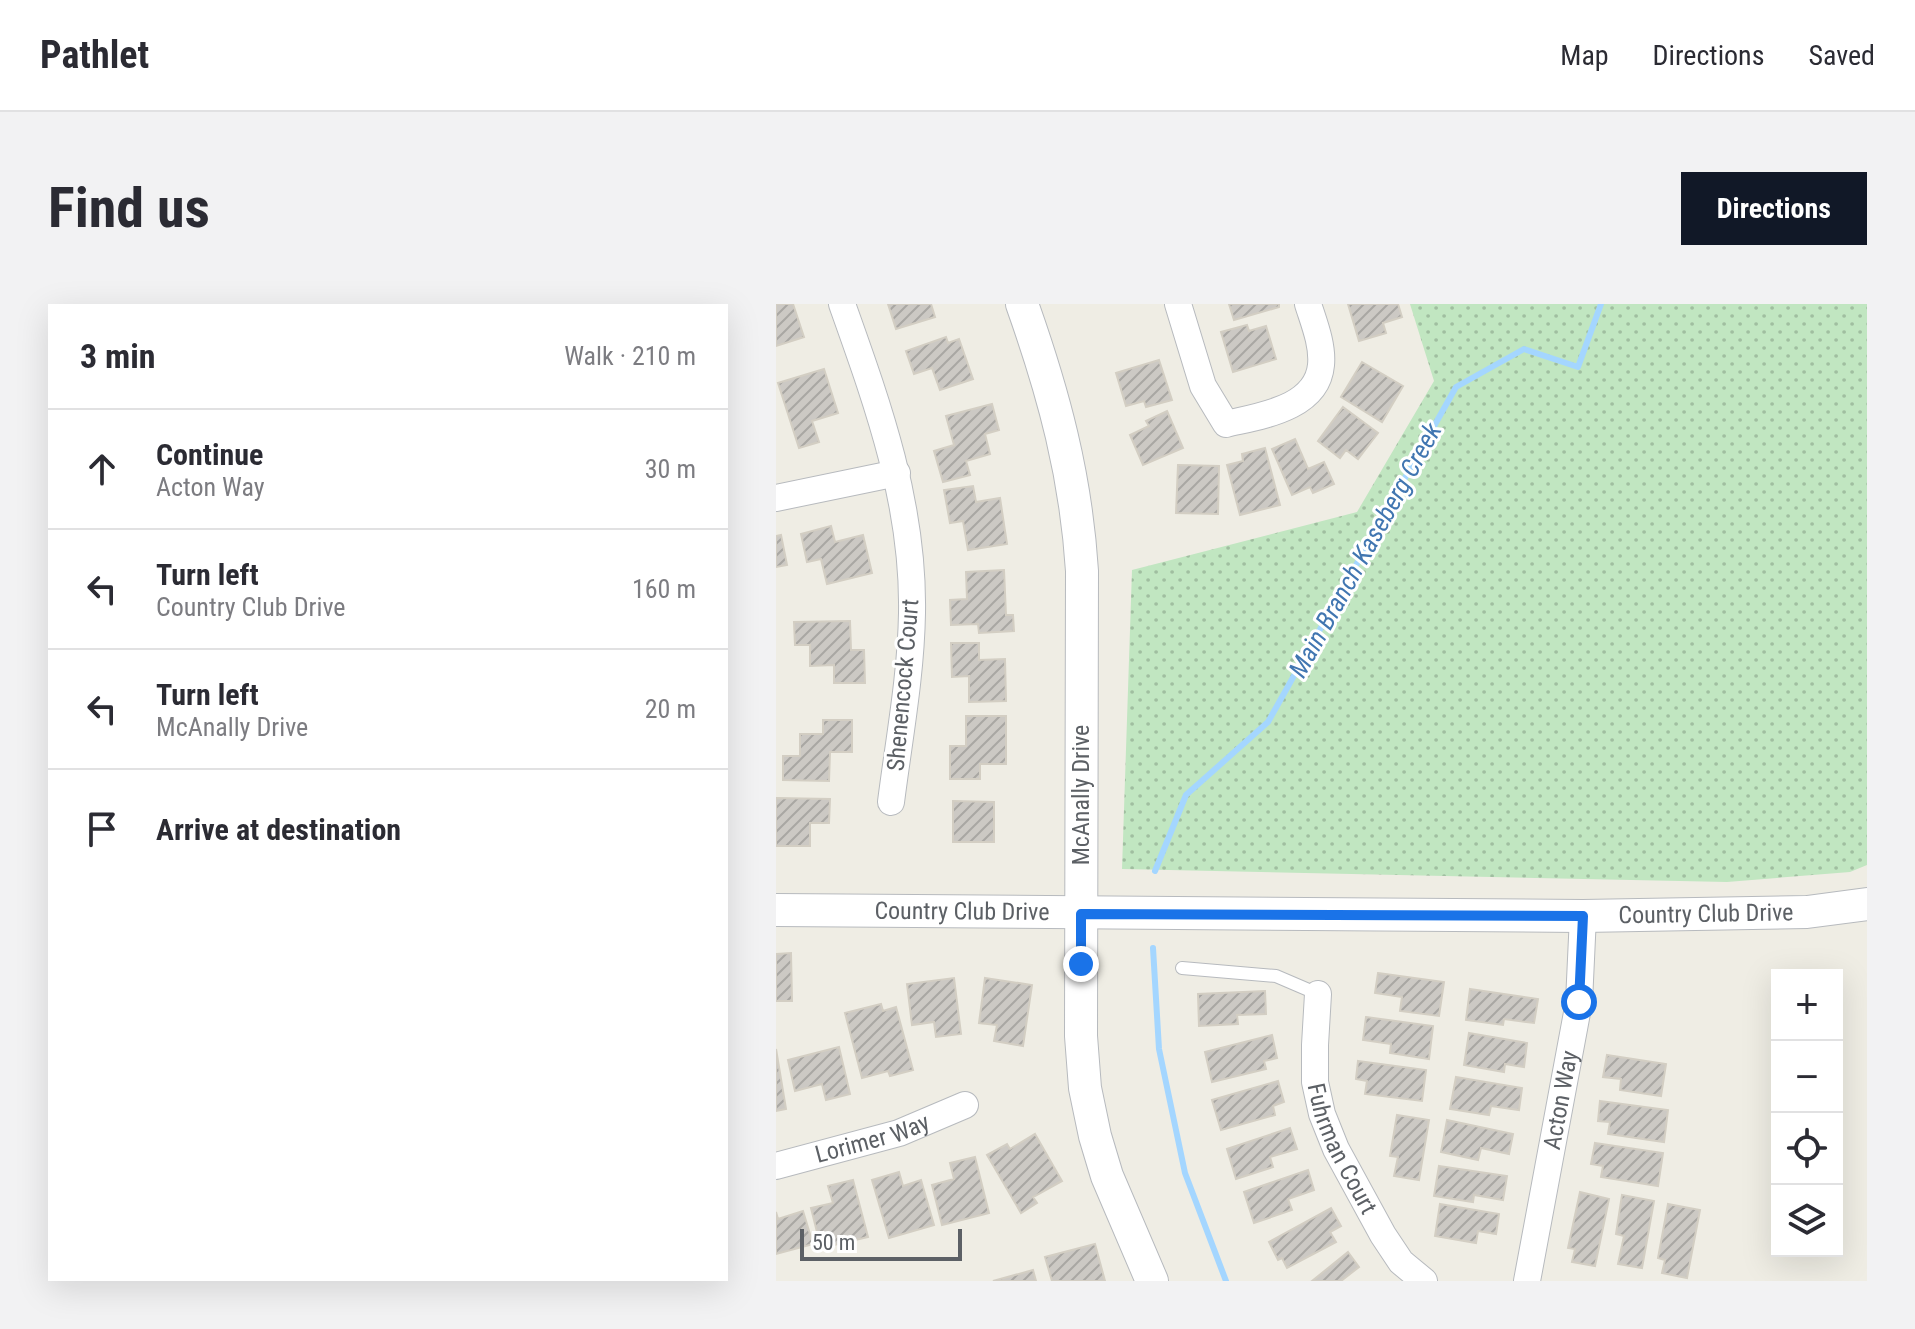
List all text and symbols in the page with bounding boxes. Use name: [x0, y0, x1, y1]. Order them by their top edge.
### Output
text: Pathlet: [40, 33, 149, 77]
text: Map: [1560, 39, 1609, 72]
text: Directions: [1653, 39, 1764, 72]
text: Saved: [1808, 39, 1875, 72]
button: Directions: [1681, 172, 1867, 245]
text: Find us: [48, 175, 210, 241]
text: 3 min: [80, 336, 156, 376]
text: Walk · 210 m: [564, 341, 696, 371]
water label: Main Branch Kaseberg Creek: [1283, 417, 1448, 682]
text: Continue: [156, 437, 263, 472]
icon: ahead: [80, 447, 124, 491]
text: 30 m: [645, 454, 696, 484]
text: Acton Way: [156, 472, 265, 502]
text: Turn left: [156, 557, 259, 592]
icon: left: [80, 567, 124, 611]
text: 160 m: [632, 574, 696, 604]
text: Country Club Drive: [156, 592, 346, 622]
street label: Shenencock Court: [882, 598, 924, 772]
text: Turn left: [156, 677, 259, 712]
icon: left: [80, 687, 124, 731]
text: 20 m: [645, 694, 696, 724]
text: McAnally Drive: [156, 712, 308, 742]
street label: McAnally Drive: [1067, 725, 1095, 865]
icon: arrive: [80, 807, 124, 851]
text: Arrive at destination: [156, 812, 401, 847]
street label: Country Club Drive: [874, 897, 1050, 926]
street label: Country Club Drive: [1618, 898, 1794, 929]
route end: [1063, 946, 1099, 982]
map controls: [1771, 969, 1843, 1257]
button: +: [1771, 969, 1843, 1041]
route start: [1561, 984, 1597, 1020]
button: −: [1771, 1041, 1843, 1113]
street label: Acton Way: [1538, 1048, 1584, 1152]
street label: Fuhrman Court: [1302, 1080, 1383, 1219]
street label: Lorimer Way: [812, 1108, 933, 1169]
button: locate: [1771, 1113, 1843, 1185]
button: layers: [1771, 1185, 1843, 1257]
scale bar: [800, 1225, 962, 1261]
text: 50 m: [812, 1230, 855, 1255]

